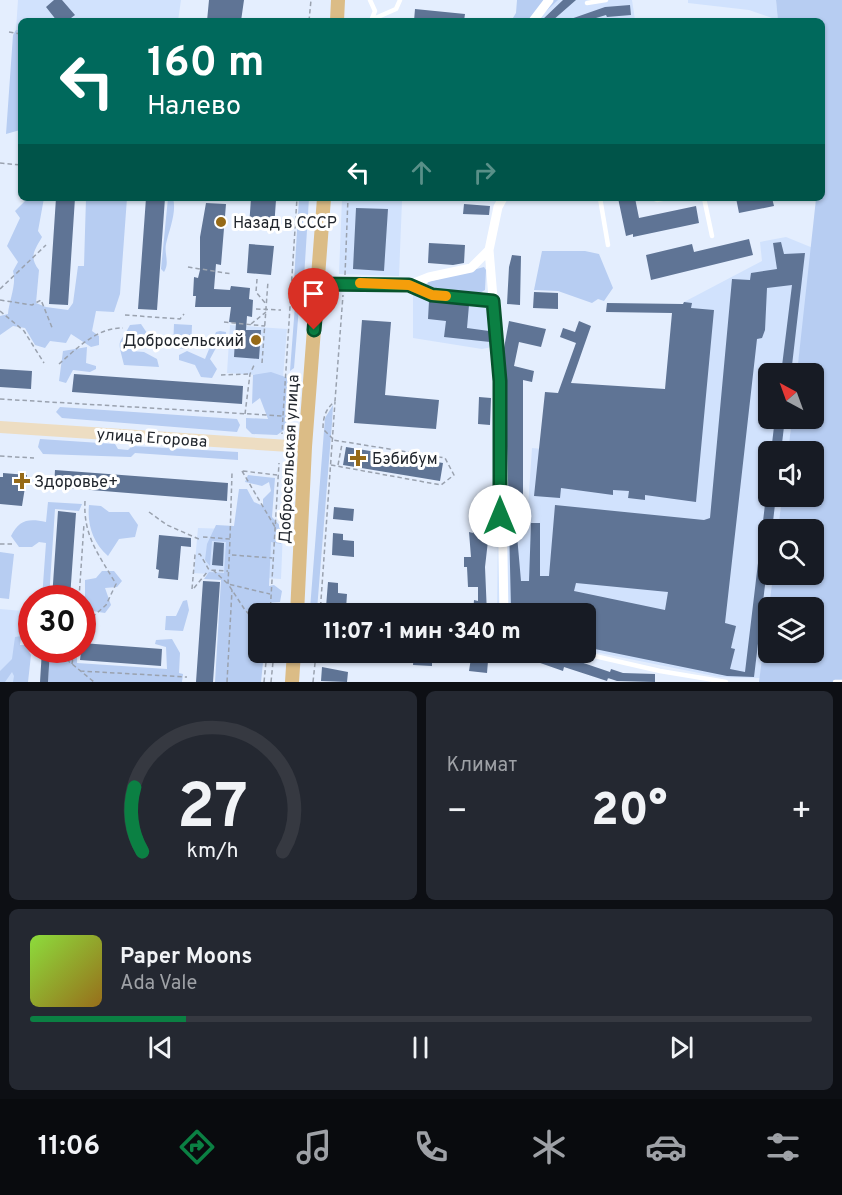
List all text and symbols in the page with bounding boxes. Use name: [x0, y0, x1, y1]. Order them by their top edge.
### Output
text: 160 m: [147, 38, 265, 91]
icon: left: [48, 42, 126, 120]
text: Налево: [147, 90, 241, 124]
icon: left: [342, 156, 375, 189]
icon: ahead: [405, 156, 438, 189]
icon: right: [468, 156, 501, 189]
place label: Назад в СССР: [233, 214, 337, 234]
marker: Назад в СССР: [214, 215, 228, 229]
pin: [288, 268, 339, 330]
icon: arrive: [297, 277, 330, 310]
place label: Добросельский: [123, 332, 244, 352]
marker: Добросельский: [249, 333, 263, 347]
north arrow: [758, 363, 824, 429]
map controls: [758, 363, 824, 663]
street label: Добросельская улица: [276, 374, 304, 544]
street label: улица Егорова: [96, 425, 208, 453]
button: sound: [758, 441, 824, 507]
marker: Бэбибум: [349, 449, 367, 467]
place label: Бэбибум: [372, 450, 438, 470]
place label: Здоровье+: [34, 473, 118, 493]
marker: Здоровье+: [15, 474, 29, 488]
position arrow: [468, 484, 532, 548]
button: search: [758, 519, 824, 585]
speed limit sign: 30: [18, 585, 96, 663]
button: layers: [758, 597, 824, 663]
text: 11:07 · 1 мин · 340 m: [323, 619, 521, 646]
text: Климат: [447, 753, 517, 779]
text: 27: [177, 771, 248, 850]
text: 20°: [591, 784, 667, 841]
text: −: [447, 792, 468, 834]
text: +: [791, 792, 812, 834]
text: km/h: [187, 839, 239, 866]
text: Paper Moons: [120, 944, 252, 971]
text: Ada Vale: [120, 971, 197, 997]
icon: previous: [144, 1031, 177, 1064]
icon: pause: [404, 1031, 437, 1064]
icon: next: [665, 1031, 698, 1064]
icon: directions: [176, 1126, 218, 1168]
icon: music: [293, 1126, 335, 1168]
icon: phone: [410, 1126, 452, 1168]
icon: climate: [528, 1126, 570, 1168]
icon: car: [645, 1126, 687, 1168]
icon: filters: [762, 1126, 804, 1168]
text: 11:06: [38, 1130, 100, 1164]

